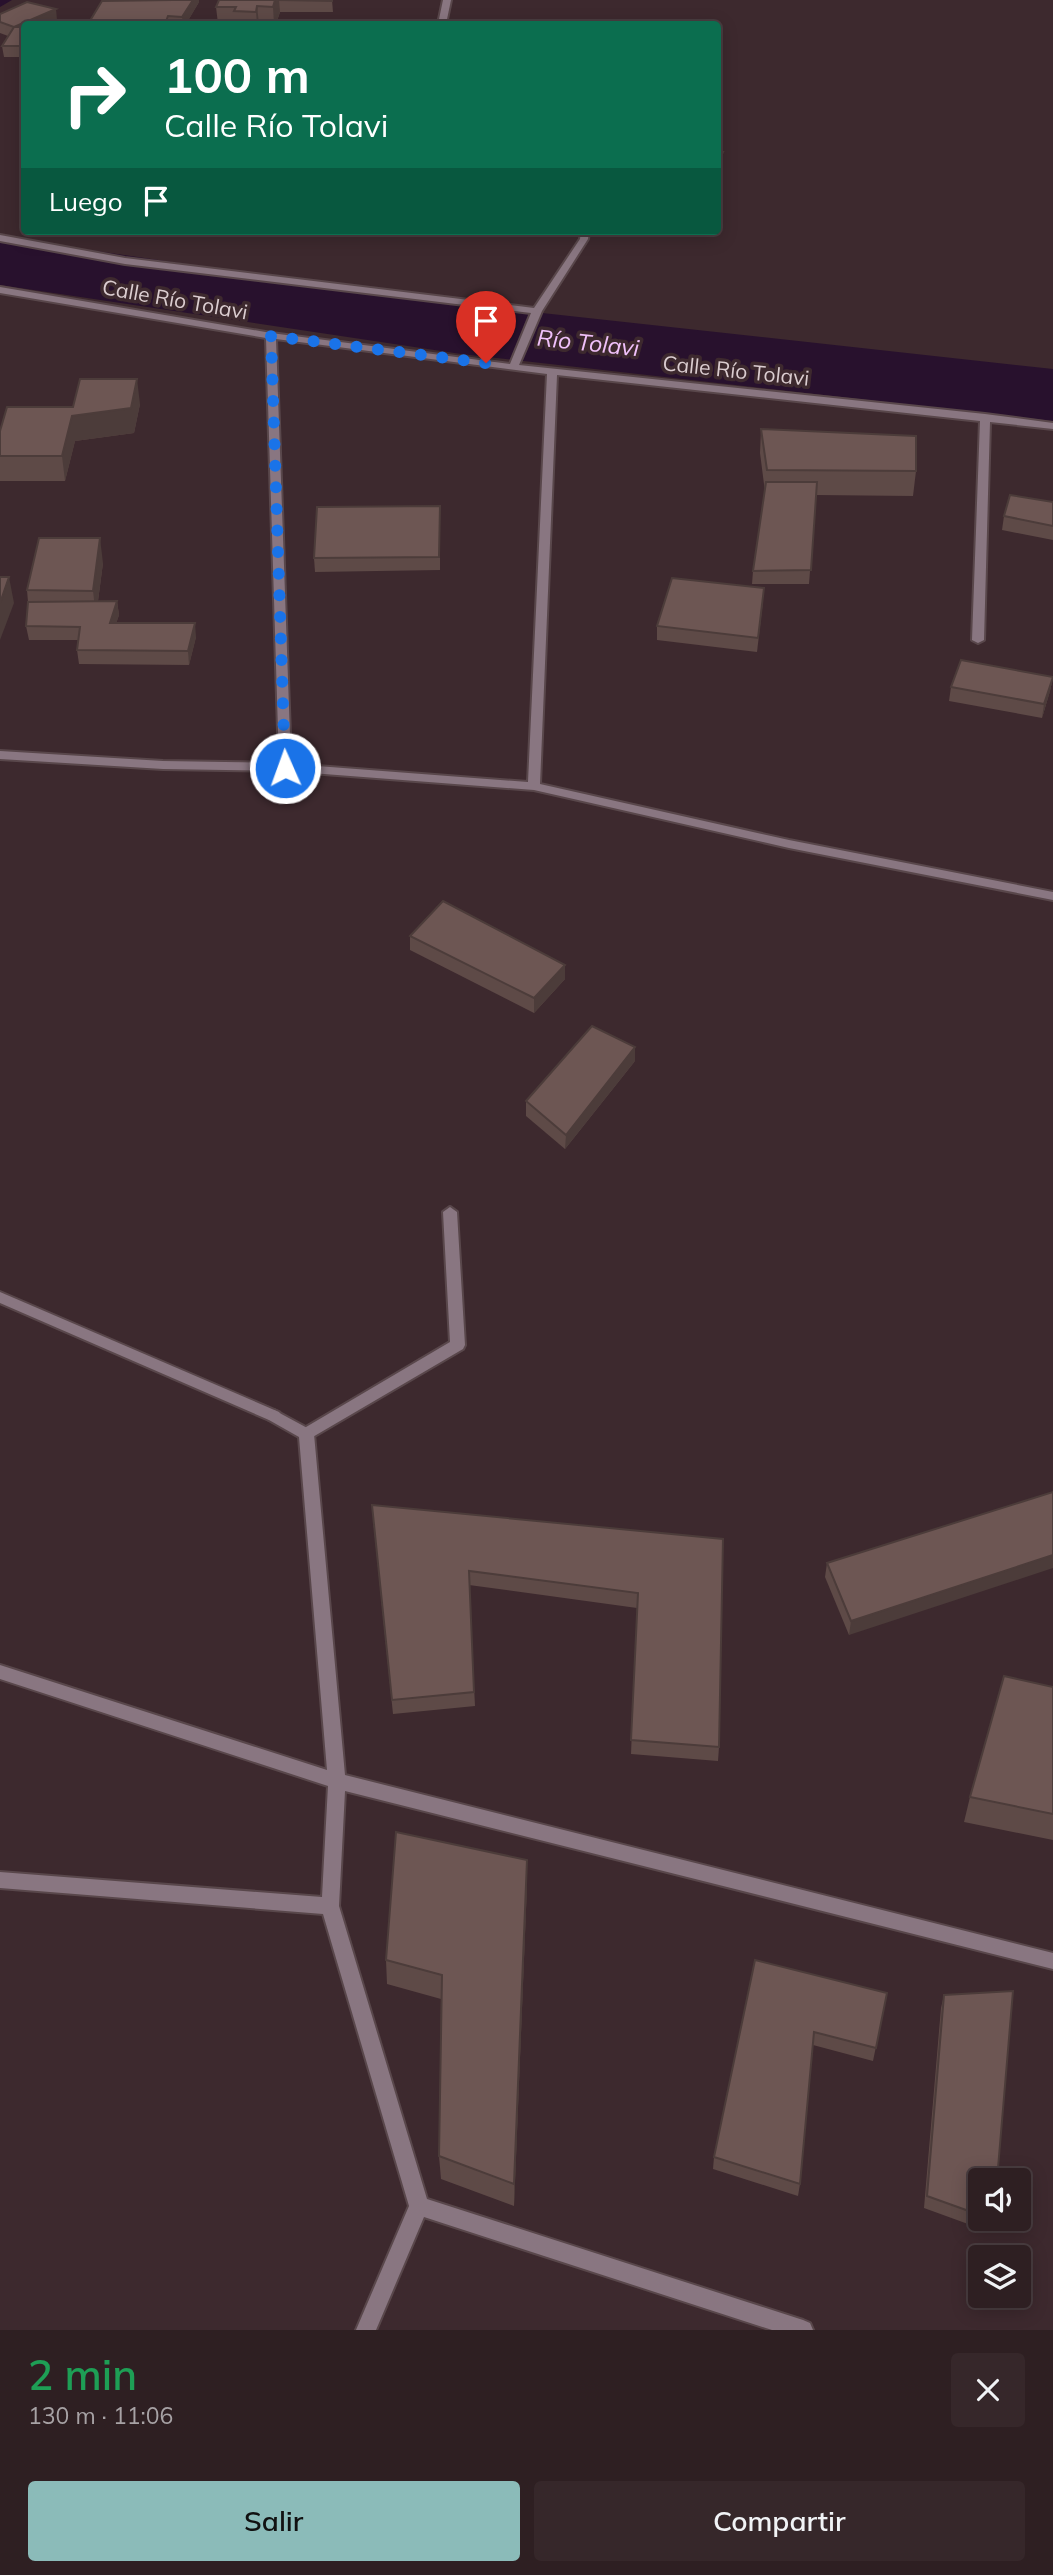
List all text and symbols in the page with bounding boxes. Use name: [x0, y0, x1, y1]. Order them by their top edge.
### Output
text: 100 m: [164, 44, 310, 105]
icon: right: [49, 49, 140, 140]
text: Calle Río Tolavi: [164, 105, 388, 145]
icon: arrive: [137, 182, 175, 220]
text: Luego: [49, 185, 123, 218]
street label: Calle Río Tolavi: [100, 273, 250, 325]
pin: [456, 291, 516, 363]
icon: arrive: [467, 302, 505, 340]
water label: Río Tolavi: [535, 323, 641, 362]
street label: Calle Río Tolavi: [662, 349, 811, 391]
position arrow: [248, 731, 322, 805]
map controls: [968, 2168, 1031, 2308]
button: sound: [968, 2168, 1031, 2231]
button: layers: [968, 2245, 1031, 2308]
text: 2 min: [28, 2348, 137, 2401]
button: close: [951, 2353, 1025, 2427]
text: 130 m · 11:06: [28, 2401, 173, 2430]
button: Salir: [28, 2481, 520, 2561]
button: Compartir: [534, 2481, 1025, 2561]

